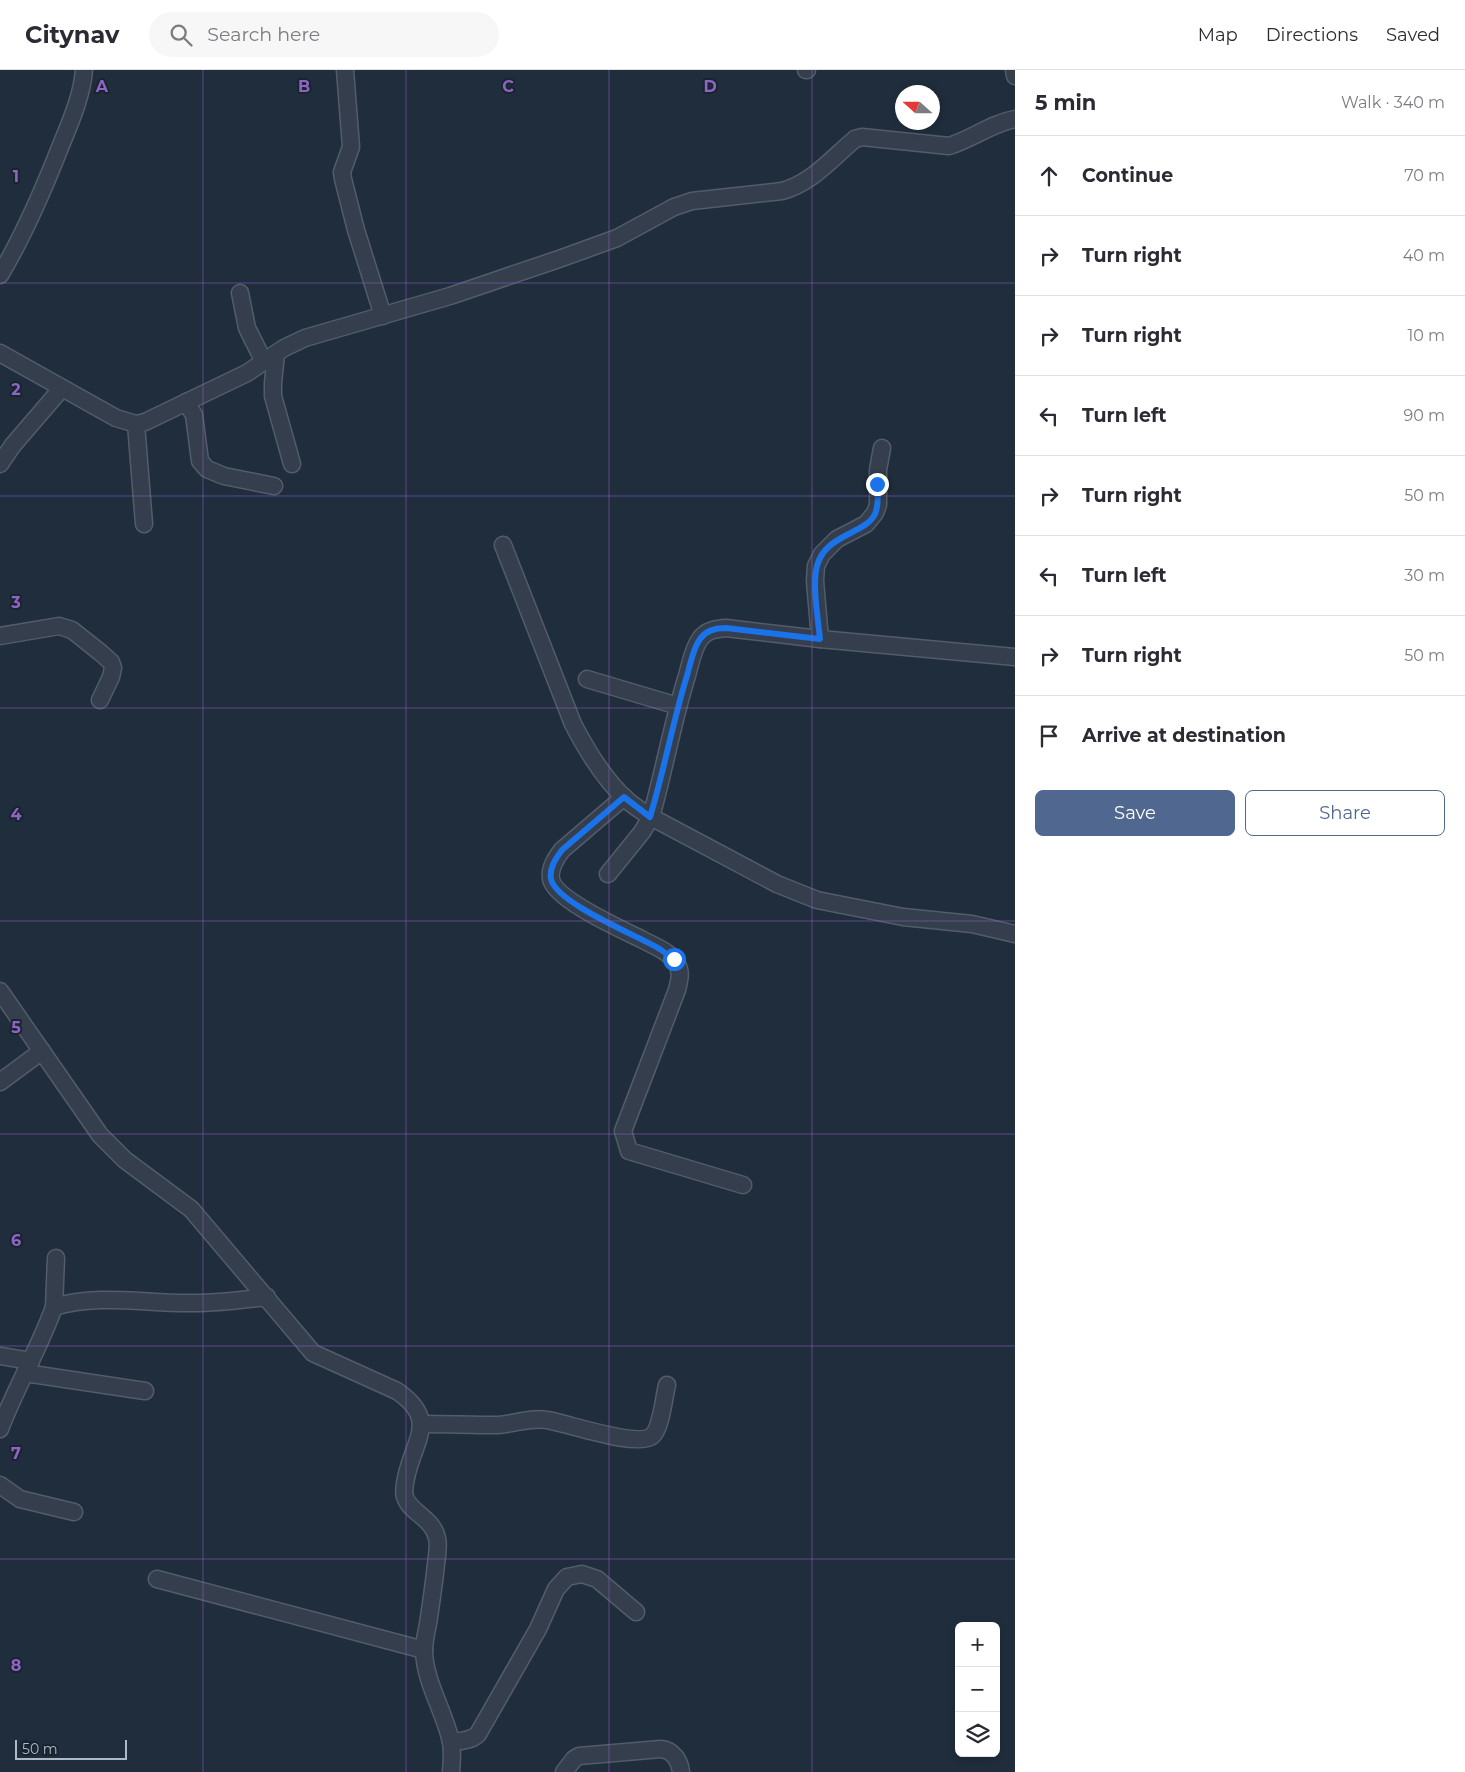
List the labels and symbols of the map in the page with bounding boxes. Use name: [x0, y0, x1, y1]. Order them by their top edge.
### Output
text: A: [95, 77, 109, 96]
text: B: [298, 77, 310, 96]
text: C: [502, 77, 514, 96]
text: D: [703, 77, 717, 96]
north arrow: [895, 85, 940, 130]
text: 1: [13, 167, 19, 186]
text: 2: [11, 380, 21, 399]
route end: [866, 473, 889, 496]
text: 3: [10, 593, 21, 612]
text: 4: [10, 805, 22, 824]
route start: [663, 948, 686, 971]
text: 5: [11, 1018, 21, 1037]
text: 6: [11, 1231, 21, 1250]
text: 7: [11, 1444, 21, 1463]
text: 8: [11, 1656, 21, 1675]
scale bar: [15, 1737, 128, 1760]

